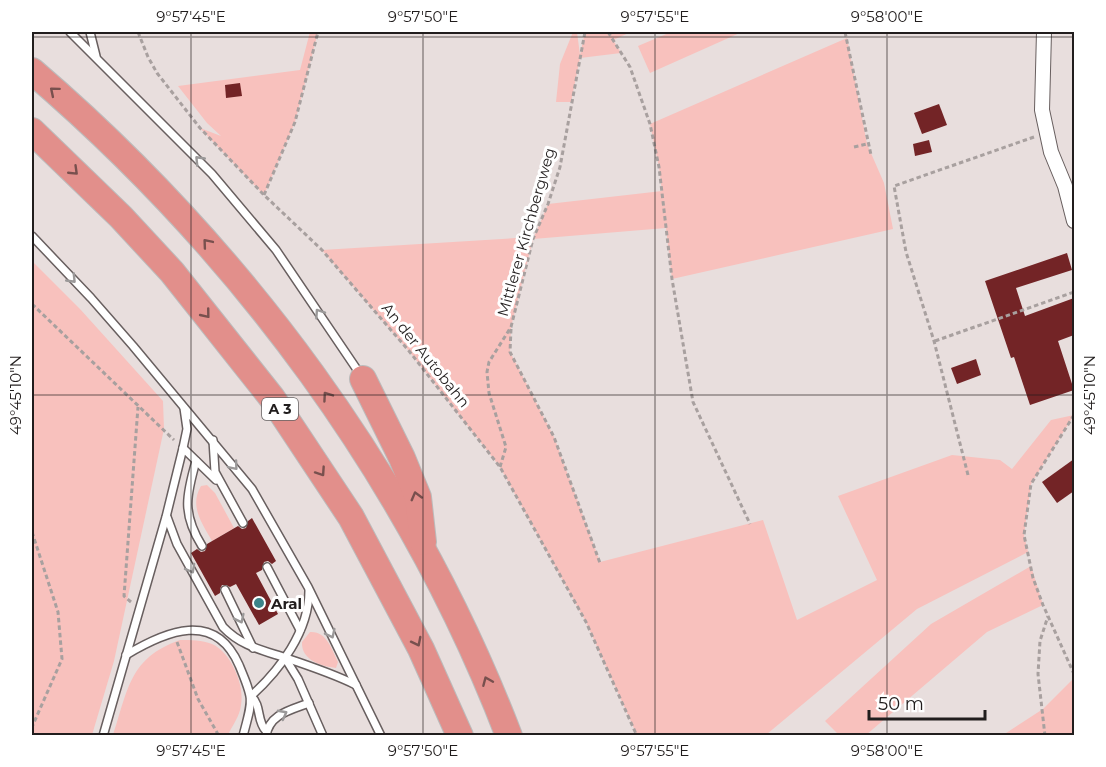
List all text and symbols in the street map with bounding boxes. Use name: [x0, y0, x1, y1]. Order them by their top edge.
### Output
text: 9°57'45"E: [156, 7, 226, 26]
text: 9°57'50"E: [388, 7, 458, 26]
text: 9°57'55"E: [621, 7, 689, 26]
text: 9°58'00"E: [851, 7, 923, 26]
one-way arrow: [50, 87, 61, 98]
street label: Mittlerer Kirchbergweg: [493, 145, 559, 319]
one-way arrow: [195, 157, 206, 168]
one-way arrow: [67, 164, 78, 175]
one-way arrow: [203, 239, 214, 250]
one-way arrow: [65, 272, 76, 282]
street label: An der Autobahn: [378, 299, 474, 411]
one-way arrow: [199, 307, 210, 318]
one-way arrow: [315, 309, 326, 320]
text: 49°45'10"N: [6, 355, 25, 435]
text: 49°45'10"N: [1080, 355, 1099, 435]
one-way arrow: [323, 392, 334, 403]
road number: A 3: [262, 398, 298, 420]
one-way arrow: [227, 459, 238, 470]
one-way arrow: [314, 465, 325, 476]
one-way arrow: [411, 492, 424, 502]
one-way arrow: [184, 563, 195, 574]
place label: Aral: [270, 594, 302, 613]
marker: Aral: [252, 596, 266, 610]
one-way arrow: [233, 612, 244, 623]
one-way arrow: [324, 628, 336, 639]
one-way arrow: [410, 635, 421, 646]
one-way arrow: [482, 677, 494, 688]
scale bar: [869, 683, 984, 721]
text: 50 m: [878, 693, 924, 715]
one-way arrow: [277, 710, 287, 721]
text: 9°57'45"E: [156, 741, 226, 760]
text: 9°57'50"E: [388, 741, 458, 760]
text: 9°57'55"E: [621, 741, 689, 760]
text: 9°58'00"E: [851, 741, 923, 760]

